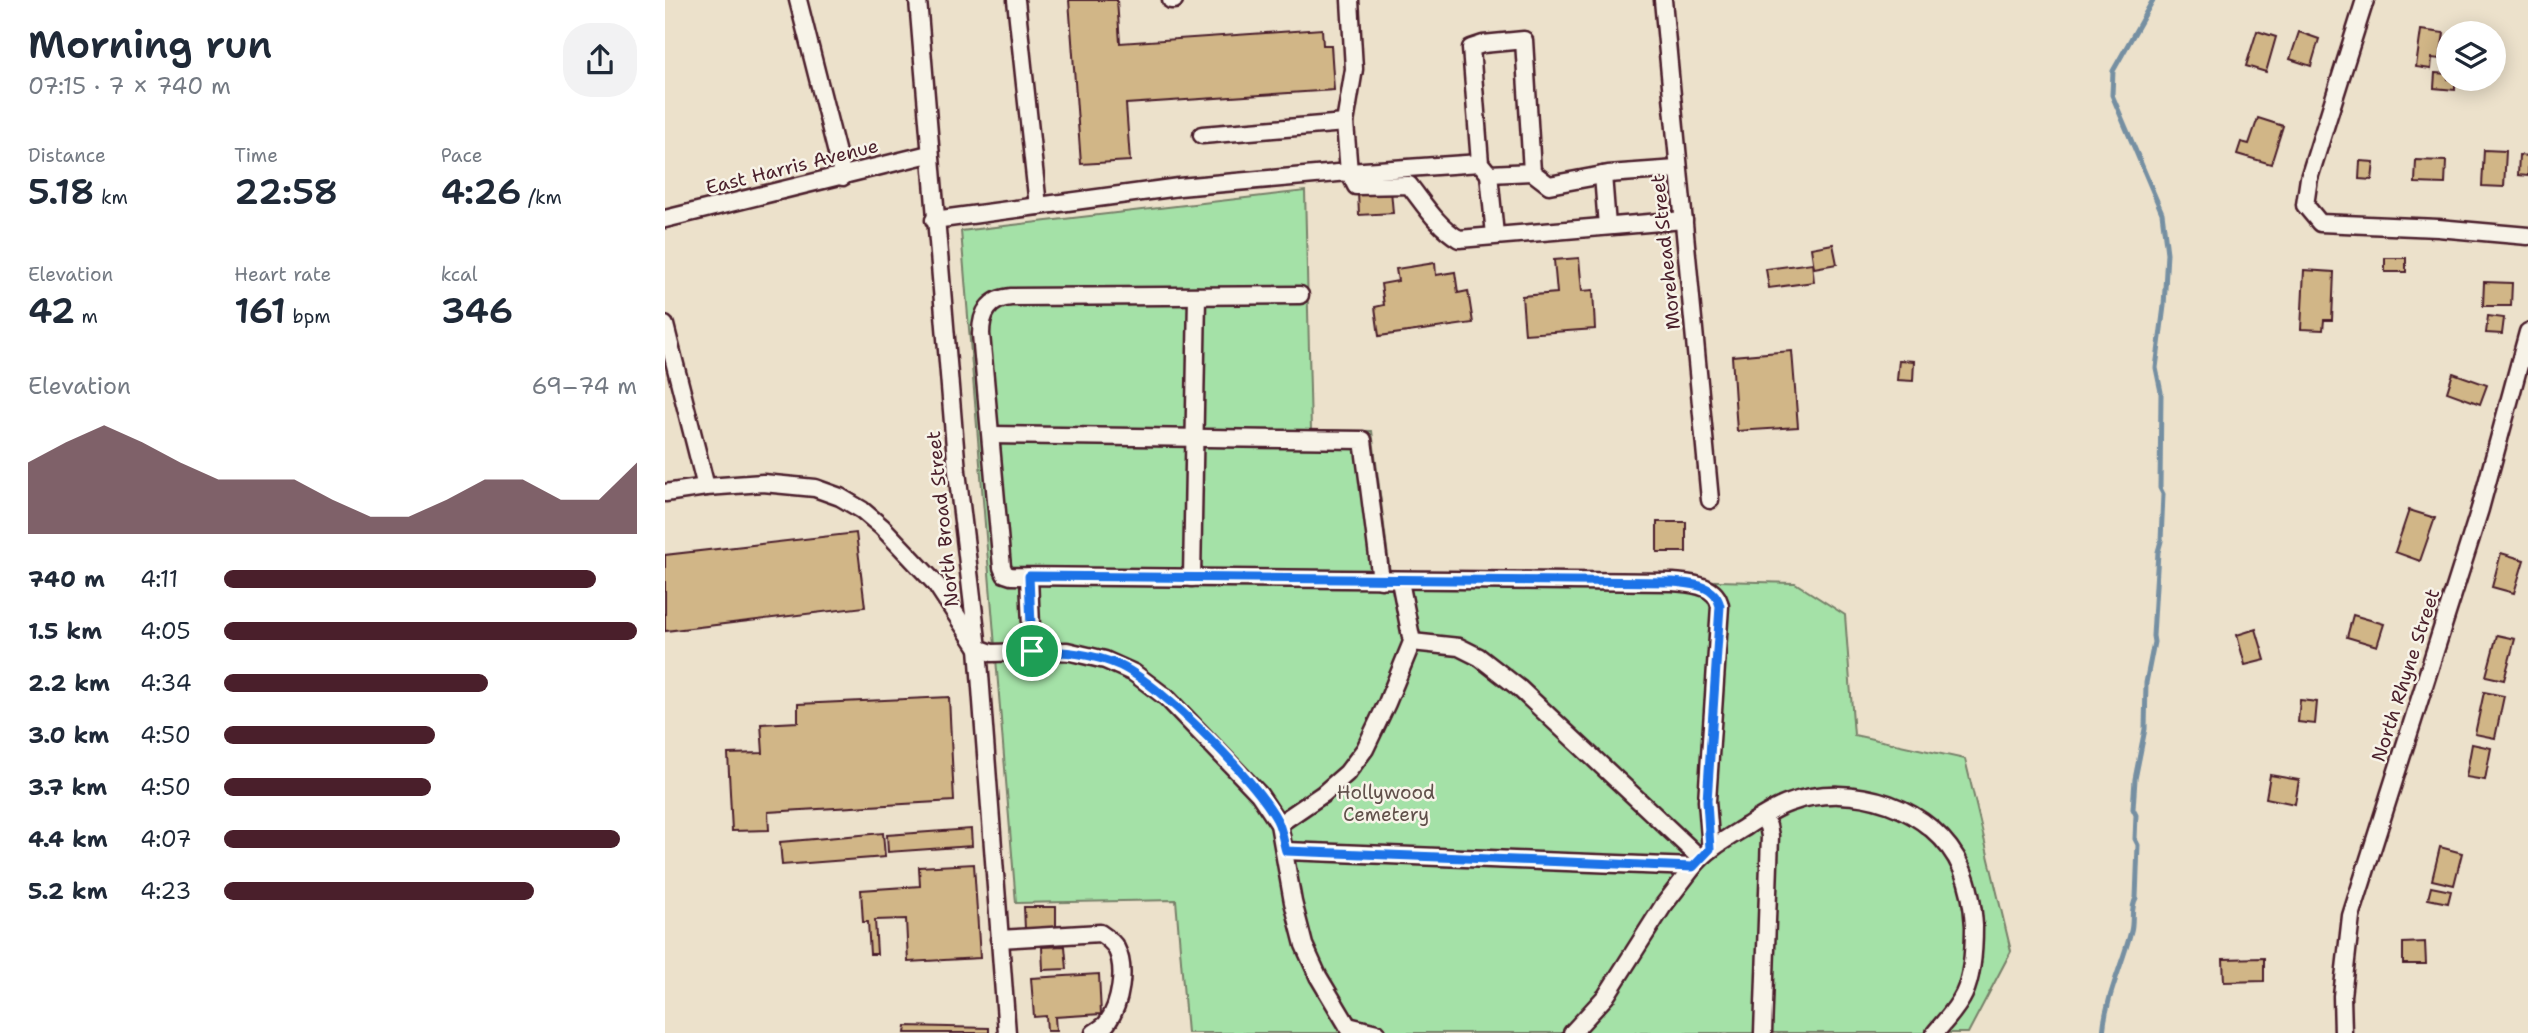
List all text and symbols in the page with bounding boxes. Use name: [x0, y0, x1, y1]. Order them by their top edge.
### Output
text: Morning run: [28, 19, 272, 70]
map controls: [2436, 21, 2506, 91]
button: layers: [2436, 21, 2506, 91]
button: share: [563, 23, 637, 97]
text: 07:15 · 7 × 740 m: [28, 71, 231, 101]
street label: East Harris Avenue: [703, 133, 881, 200]
text: Distance: [28, 143, 106, 168]
text: Time: [234, 143, 278, 168]
text: Pace: [441, 143, 482, 168]
text: 5.18: [28, 168, 94, 215]
text: 22:58: [234, 168, 338, 215]
text: 4:26: [441, 168, 521, 215]
street label: Morehead Street: [1645, 173, 1686, 331]
text: km: [94, 185, 128, 210]
text: /km: [521, 185, 562, 210]
text: Elevation: [28, 262, 113, 287]
text: Heart rate: [234, 262, 331, 287]
text: kcal: [441, 262, 478, 287]
text: 42: [28, 287, 75, 334]
text: 161: [234, 287, 286, 334]
text: 346: [441, 287, 513, 334]
text: m: [75, 304, 98, 329]
text: bpm: [286, 304, 331, 329]
text: Elevation: [28, 371, 131, 401]
text: 69–74 m: [532, 371, 637, 401]
street label: North Broad Street: [921, 430, 964, 608]
text: 740 m: [28, 564, 105, 594]
text: 4:11: [140, 564, 178, 594]
street label: North Rhyne Street: [2366, 586, 2445, 765]
text: 1.5 km: [28, 616, 102, 646]
text: 4:05: [140, 616, 191, 646]
pin: [1002, 621, 1062, 681]
icon: arrive: [1013, 632, 1051, 670]
text: 2.2 km: [28, 668, 110, 698]
text: 4:34: [140, 668, 192, 698]
text: 3.0 km: [28, 720, 109, 750]
text: 4:50: [140, 720, 191, 750]
text: 3.7 km: [28, 772, 107, 802]
text: 4:50: [140, 772, 191, 802]
park label: Hollywood Cemetery: [1337, 780, 1435, 827]
text: 4.4 km: [28, 824, 108, 854]
text: 4:07: [140, 824, 192, 854]
text: 5.2 km: [28, 876, 108, 906]
text: 4:23: [140, 876, 191, 906]

